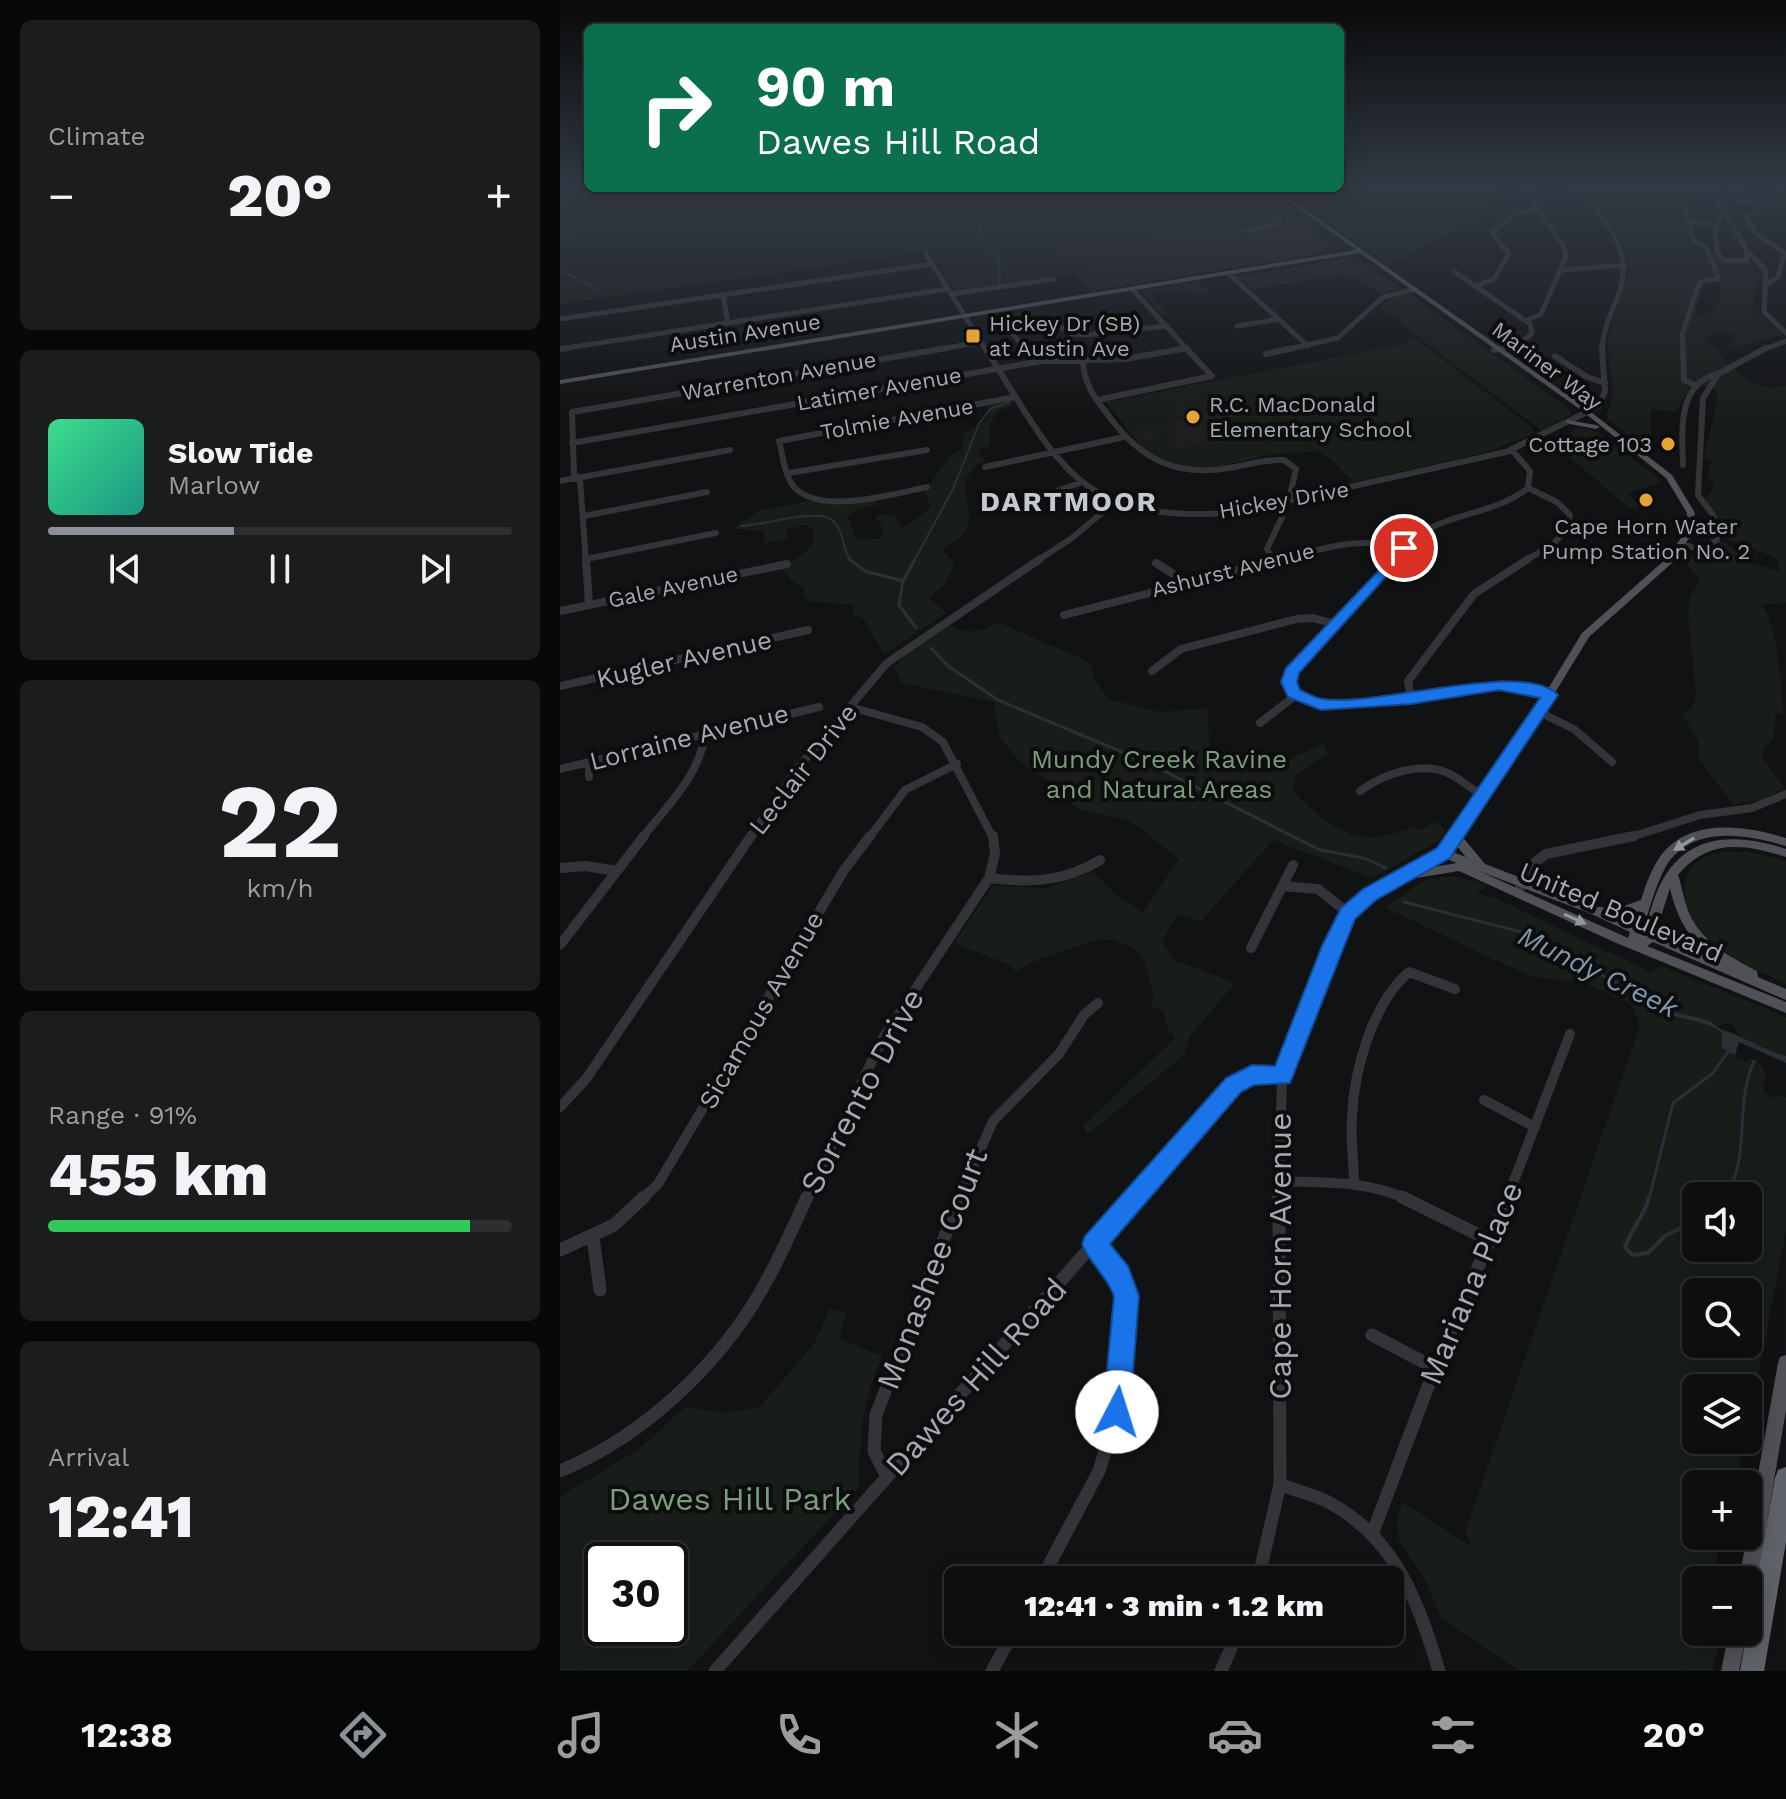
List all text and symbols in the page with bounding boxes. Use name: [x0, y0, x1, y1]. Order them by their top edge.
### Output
text: 90 m: [756, 54, 895, 120]
icon: right: [624, 56, 728, 160]
text: Climate: [48, 121, 146, 151]
text: Dawes Hill Road: [756, 121, 1040, 163]
text: 20°: [227, 160, 333, 231]
text: −: [48, 170, 75, 222]
text: +: [485, 170, 512, 222]
street label: Austin Avenue: [668, 309, 822, 357]
place label: Hickey Dr (SB) at Austin Ave: [989, 311, 1140, 361]
street label: Mariner Way: [1487, 317, 1607, 416]
marker: Hickey Dr (SB) at Austin Ave: [964, 327, 982, 345]
street label: Warrenton Avenue: [680, 347, 878, 405]
street label: Latimer Avenue: [795, 362, 963, 416]
place label: R.C. MacDonald Elementary School: [1209, 392, 1412, 442]
street label: Tolmie Avenue: [819, 393, 975, 445]
marker: R.C. MacDonald Elementary School: [1184, 408, 1202, 426]
place label: Cottage 103: [1528, 432, 1652, 457]
text: Slow Tide: [168, 435, 313, 470]
marker: Cottage 103: [1659, 435, 1677, 453]
text: Marlow: [168, 470, 260, 500]
street label: Hickey Drive: [1217, 476, 1351, 524]
district label: DARTMOOR: [980, 485, 1158, 518]
marker: Cape Horn Water Pump Station No. 2: [1637, 491, 1655, 509]
pin: [1370, 514, 1438, 582]
place label: Cape Horn Water Pump Station No. 2: [1542, 514, 1750, 564]
icon: arrive: [1382, 526, 1426, 570]
street label: Ashurst Avenue: [1149, 538, 1317, 602]
icon: previous: [103, 547, 147, 591]
icon: pause: [258, 547, 302, 591]
icon: next: [413, 547, 457, 591]
street label: Gale Avenue: [606, 561, 740, 613]
street label: Kugler Avenue: [593, 624, 775, 694]
street label: Lorraine Avenue: [586, 698, 792, 776]
street label: Leclair Drive: [743, 698, 863, 840]
park label: Mundy Creek Ravine and Natural Areas: [1031, 744, 1287, 804]
text: 22: [218, 760, 342, 882]
one-way arrow: [1673, 837, 1695, 851]
street label: United Boulevard: [1515, 856, 1727, 968]
text: km/h: [247, 873, 313, 903]
street label: Sicamous Avenue: [692, 906, 830, 1114]
one-way arrow: [1563, 912, 1586, 926]
water label: Mundy Creek: [1513, 919, 1684, 1025]
street label: Sorrento Drive: [792, 982, 932, 1200]
text: Range · 91%: [48, 1100, 197, 1130]
street label: Cape Horn Avenue: [1261, 1112, 1299, 1400]
text: 455 km: [48, 1139, 268, 1210]
street label: Monashee Court: [869, 1143, 995, 1395]
street label: Mariana Place: [1411, 1176, 1531, 1390]
map controls: [1682, 1182, 1762, 1646]
button: sound: [1682, 1182, 1762, 1262]
street label: Dawes Hill Road: [877, 1270, 1075, 1484]
button: search: [1682, 1278, 1762, 1358]
position arrow: [1075, 1370, 1159, 1454]
button: layers: [1682, 1374, 1762, 1454]
text: Arrival: [48, 1442, 129, 1472]
button: +: [1682, 1470, 1762, 1550]
park label: Dawes Hill Park: [608, 1480, 852, 1518]
text: 12:41: [48, 1481, 194, 1552]
speed limit sign: 30: [584, 1542, 688, 1646]
button: −: [1682, 1566, 1762, 1646]
text: 12:41 · 3 min · 1.2 km: [1024, 1588, 1324, 1623]
icon: directions: [335, 1707, 391, 1763]
icon: music: [553, 1707, 609, 1763]
icon: phone: [771, 1707, 827, 1763]
icon: climate: [989, 1707, 1045, 1763]
icon: car: [1207, 1707, 1263, 1763]
icon: filters: [1425, 1707, 1481, 1763]
text: 12:38: [81, 1714, 173, 1756]
text: 20°: [1643, 1714, 1705, 1756]

